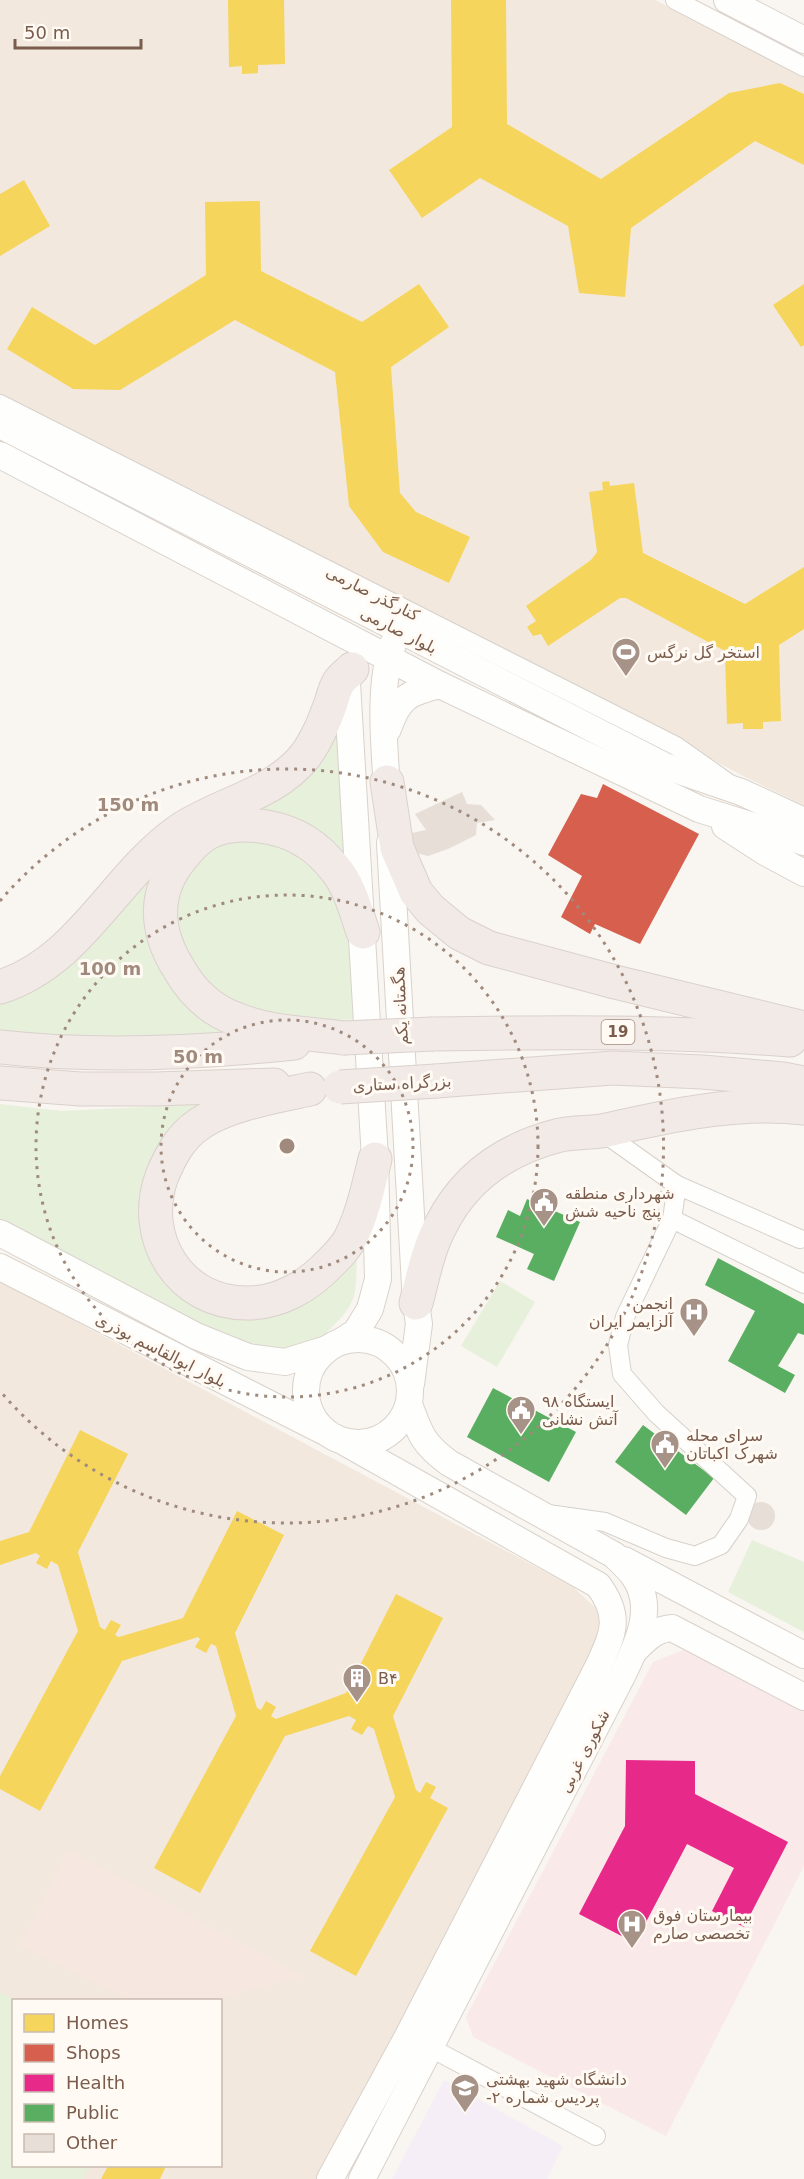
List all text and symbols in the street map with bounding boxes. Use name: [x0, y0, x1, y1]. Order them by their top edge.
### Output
scale bar: [15, 12, 141, 50]
text: 50 m: [24, 22, 70, 43]
street label: کنارگذر صارمی: [323, 562, 423, 626]
street label: بلوار صارمی: [357, 603, 440, 659]
sports icon: استخر گل نرگس: [610, 636, 642, 678]
place label: استخر گل نرگس: [647, 643, 760, 663]
text: 150 m: [97, 794, 159, 815]
text: 100 m: [79, 958, 141, 979]
street label: هگمتانه یکم: [389, 966, 412, 1046]
road number: 19: [602, 1020, 634, 1044]
text: 50 m: [173, 1046, 223, 1067]
street label: بزرگراه ستاری: [352, 1071, 452, 1097]
centre of rings: [277, 1136, 297, 1156]
place label: شهرداری منطقه پنج ناحیه شش: [565, 1184, 675, 1222]
public building icon: شهرداری منطقه پنج ناحیه شش: [528, 1186, 560, 1228]
place label: انجمن آلزایمر ایران: [589, 1294, 675, 1332]
hospital icon: انجمن آلزایمر ایران: [678, 1296, 710, 1338]
street label: بلوار ابوالقاسم بوذری: [92, 1309, 229, 1392]
place label: ایستگاه ۹۸ آتش نشانی: [542, 1392, 619, 1430]
public building icon: ایستگاه ۹۸ آتش نشانی: [505, 1394, 537, 1436]
place label: سرای محله شهرک اکباتان: [686, 1426, 778, 1464]
public building icon: سرای محله شهرک اکباتان: [649, 1428, 681, 1470]
building icon: B۴: [341, 1662, 373, 1704]
place label: B۴: [378, 1669, 398, 1688]
street label: شکوری غربی: [555, 1706, 614, 1796]
place label: بیمارستان فوق تخصصی صارم: [653, 1906, 752, 1944]
hospital icon: بیمارستان فوق تخصصی صارم: [616, 1908, 648, 1950]
legend: [12, 1999, 222, 2167]
text: Homes: [66, 2012, 129, 2033]
text: Shops: [66, 2042, 121, 2063]
place label: دانشگاه شهید بهشتی -پردیس شماره ۲: [486, 2070, 627, 2108]
text: Health: [66, 2072, 125, 2093]
school or university icon: دانشگاه شهید بهشتی -پردیس شماره ۲: [449, 2072, 481, 2114]
text: Public: [66, 2102, 119, 2123]
text: Other: [66, 2132, 118, 2153]

